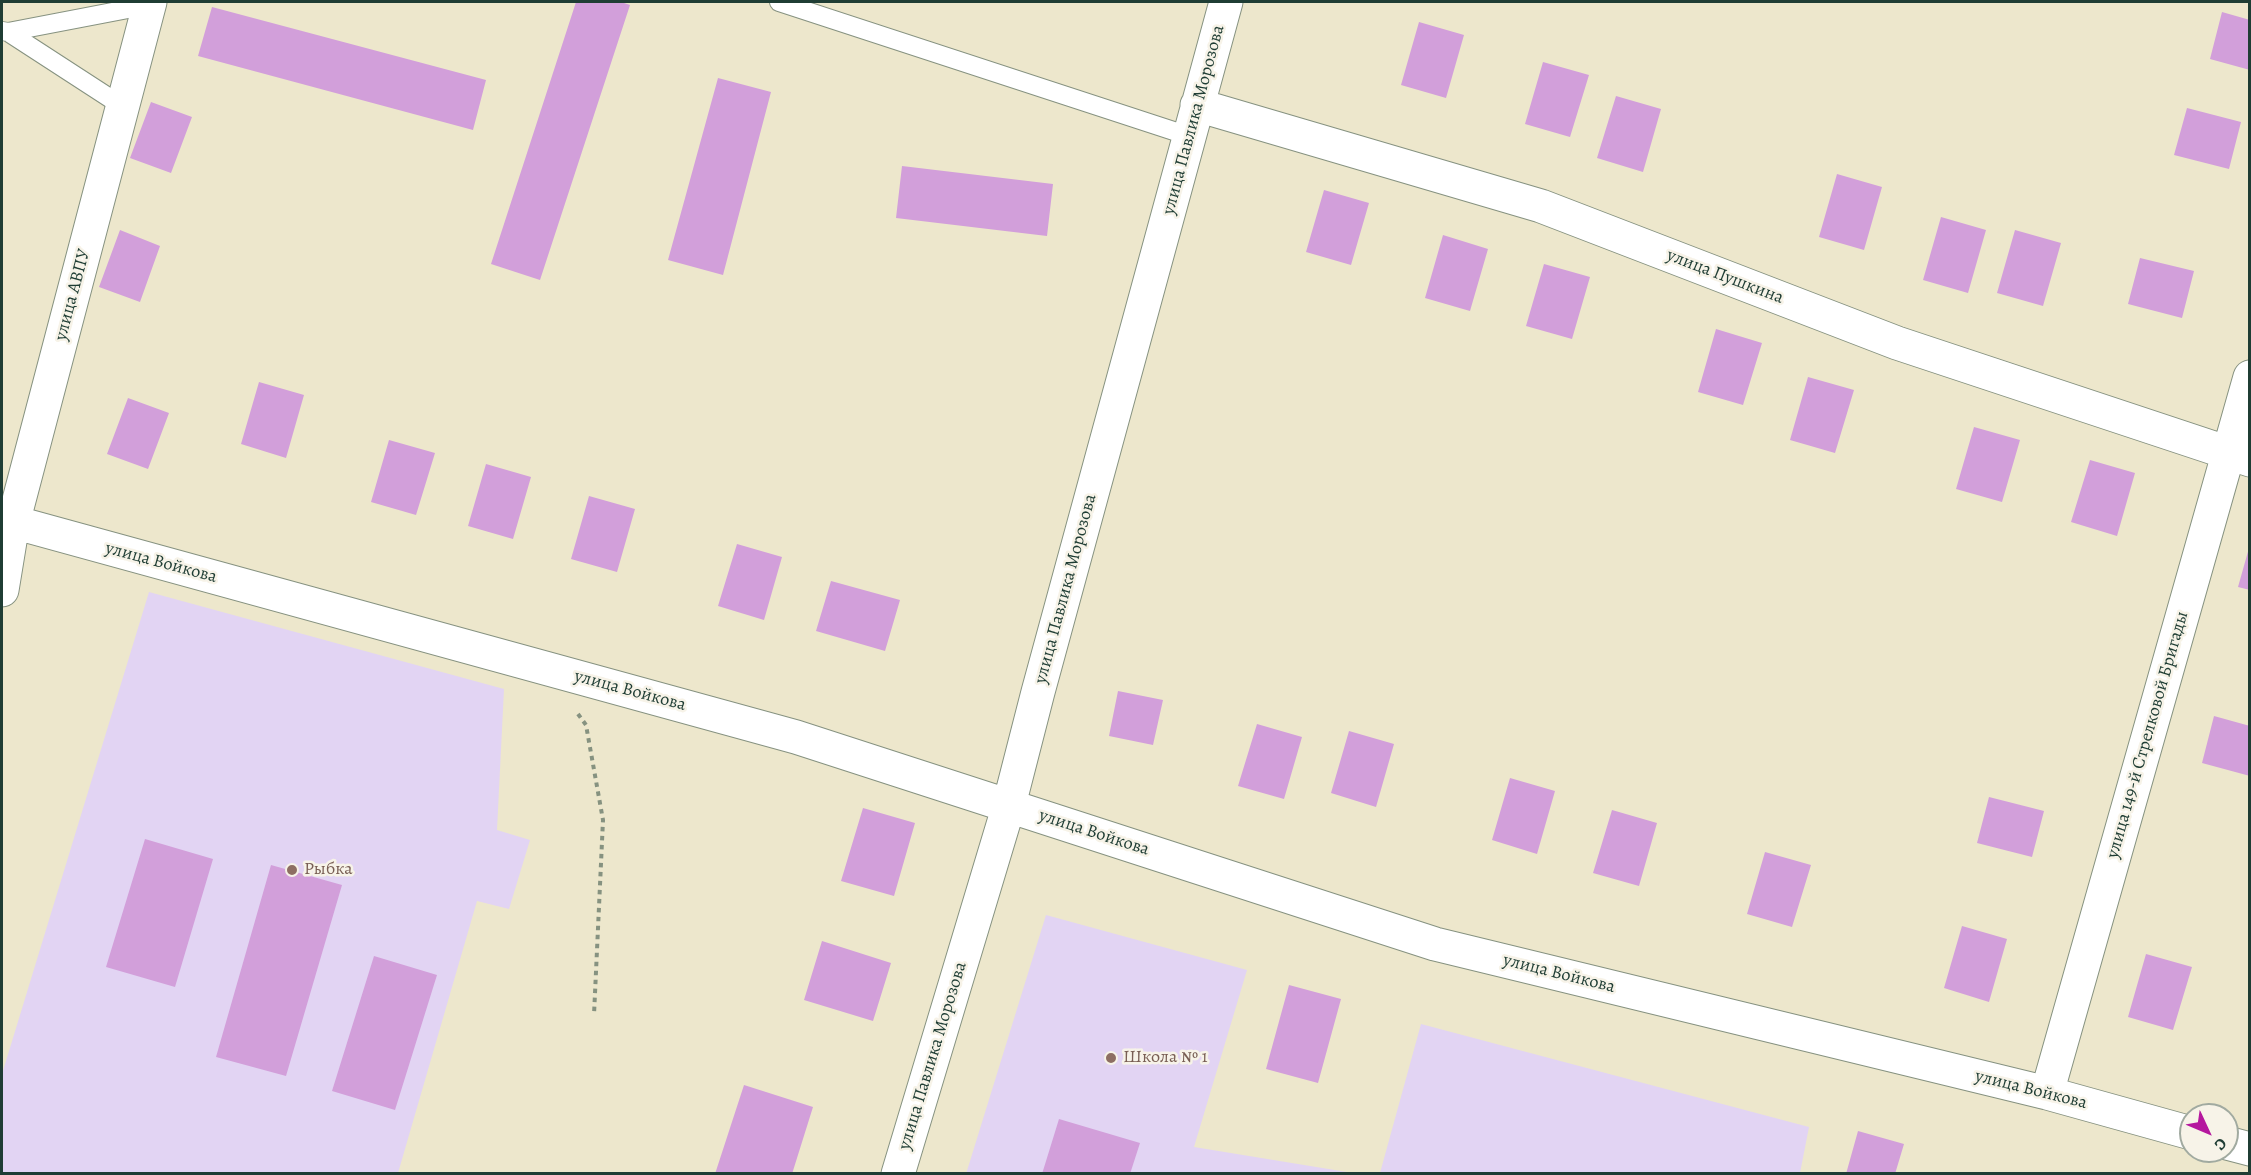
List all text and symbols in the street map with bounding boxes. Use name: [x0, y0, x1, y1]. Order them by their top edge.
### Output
street label: улица Павлика Морозова: [1158, 23, 1230, 217]
street label: улица Пушкина: [1664, 245, 1786, 309]
street label: улица АВПУ: [50, 247, 96, 343]
street label: улица Павлика Морозова: [1030, 492, 1102, 686]
street label: улица Войкова: [103, 538, 219, 588]
street label: улица 149-й Стрелковой Бригады: [2102, 609, 2194, 861]
street label: улица Войкова: [572, 666, 688, 716]
street label: улица Войкова: [1036, 805, 1152, 861]
place label: Рыбка: [304, 859, 352, 881]
marker: Рыбка: [285, 863, 299, 877]
street label: улица Войкова: [1501, 950, 1617, 998]
street label: улица Павлика Морозова: [894, 959, 972, 1153]
place label: Школа № 1: [1123, 1047, 1208, 1069]
marker: Школа № 1: [1104, 1051, 1118, 1065]
street label: улица Войкова: [1973, 1066, 2089, 1114]
north arrow: [2179, 1103, 2239, 1163]
text: С: [2209, 1133, 2232, 1155]

